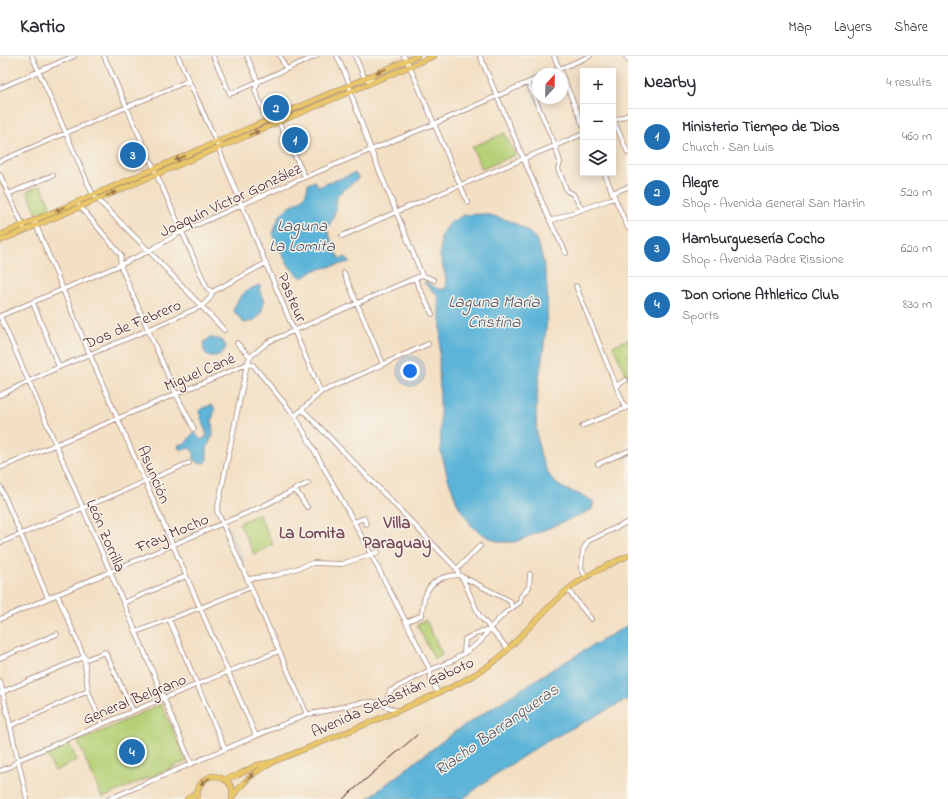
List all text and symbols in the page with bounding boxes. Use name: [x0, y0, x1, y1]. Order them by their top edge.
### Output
text: Kartio: [20, 14, 65, 41]
text: Map: [788, 17, 812, 38]
text: Layers: [834, 17, 872, 38]
text: Share: [894, 17, 928, 38]
north arrow: [532, 68, 568, 104]
map controls: [580, 68, 616, 176]
button: +: [580, 68, 616, 104]
one-way arrow: [375, 69, 387, 75]
text: Nearby: [644, 70, 696, 95]
text: 4 results: [886, 73, 932, 92]
pin: 2: [263, 93, 289, 123]
button: −: [580, 104, 616, 140]
text: Ministerio Tiempo de Dios: [682, 116, 840, 138]
pin: 1: [282, 125, 308, 155]
text: 1: [655, 127, 659, 146]
text: 460 m: [902, 127, 932, 146]
one-way arrow: [249, 130, 261, 136]
text: Church · San Luis: [682, 138, 774, 157]
pin: 3: [120, 140, 146, 170]
button: layers: [580, 140, 616, 176]
one-way arrow: [175, 155, 186, 161]
street label: Joaquín Víctor González: [156, 157, 306, 244]
text: Alegre: [682, 172, 719, 194]
text: 2: [654, 183, 660, 202]
text: 520 m: [899, 183, 932, 202]
one-way arrow: [105, 190, 117, 196]
text: Shop · Avenida General San Martín: [682, 194, 865, 213]
one-way arrow: [55, 206, 66, 212]
water label: Laguna La Lomita: [269, 214, 336, 259]
text: Hamburguesería Cocho: [682, 228, 825, 250]
text: 3: [654, 239, 660, 258]
text: 620 m: [901, 239, 932, 258]
text: Shop · Avenida Padre Rissione: [682, 250, 843, 269]
street label: Pasteur: [270, 269, 312, 326]
text: Don Orione Athletico Club: [682, 284, 839, 306]
water label: Laguna María Cristina: [448, 290, 541, 335]
street label: Dos de Febrero: [79, 294, 185, 357]
text: 4: [654, 295, 660, 314]
text: 830 m: [903, 295, 932, 314]
text: Sports: [682, 306, 719, 325]
street label: Miguel Cané: [160, 347, 240, 399]
your location: [400, 361, 420, 381]
street label: Asunción: [130, 442, 176, 508]
street label: León Zorrilla: [79, 495, 131, 576]
street label: Fray Mocho: [132, 508, 213, 560]
district label: Villa Paraguay: [363, 511, 432, 558]
district label: La Lomita: [279, 521, 345, 546]
street label: Avenida Sebastián Gaboto: [307, 651, 478, 745]
street label: General Belgrano: [79, 668, 190, 732]
water label: Riacho Barranqueras: [430, 678, 564, 782]
pin: 4: [119, 737, 145, 767]
one-way arrow: [245, 772, 256, 781]
one-way arrow: [199, 777, 210, 785]

